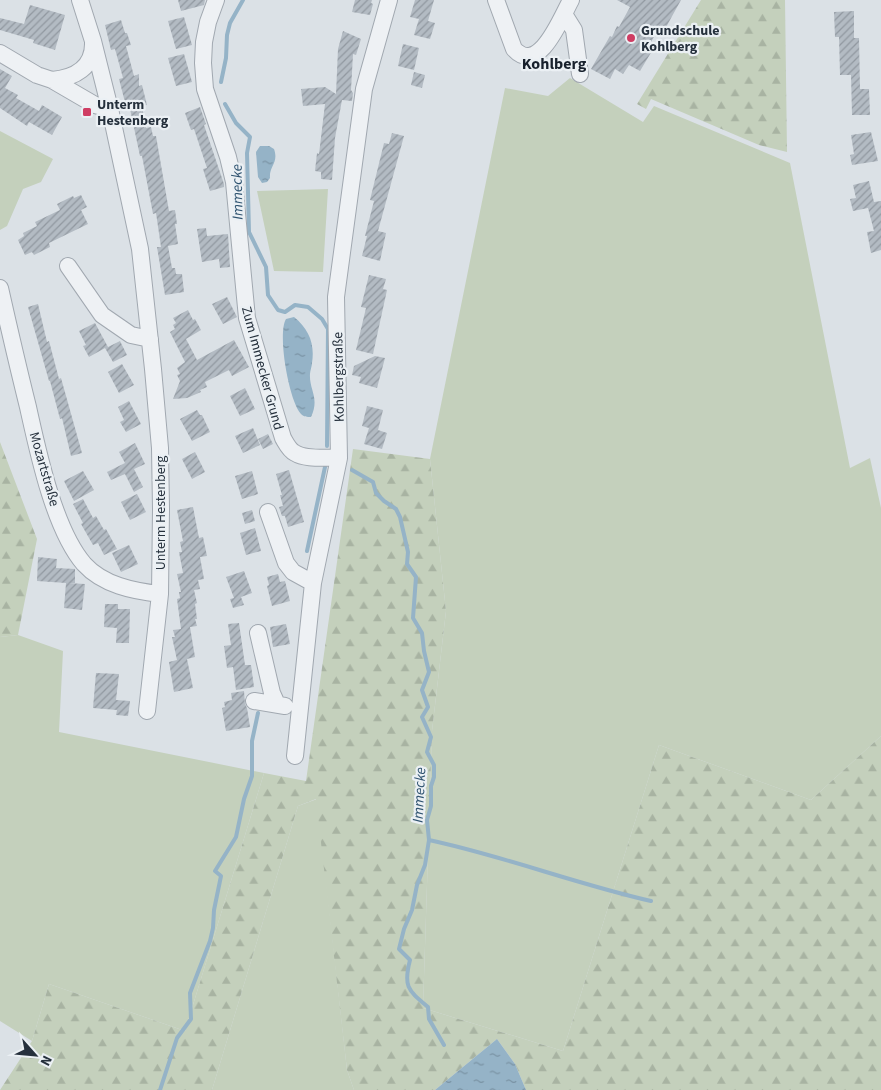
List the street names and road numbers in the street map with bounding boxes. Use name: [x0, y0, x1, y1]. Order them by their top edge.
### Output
street label: Zum Immecker Grund: [236, 304, 288, 432]
street label: Kohlbergstraße: [328, 332, 350, 422]
street label: Mozartstraße: [24, 430, 64, 509]
street label: Unterm Hestenberg: [151, 456, 171, 570]

